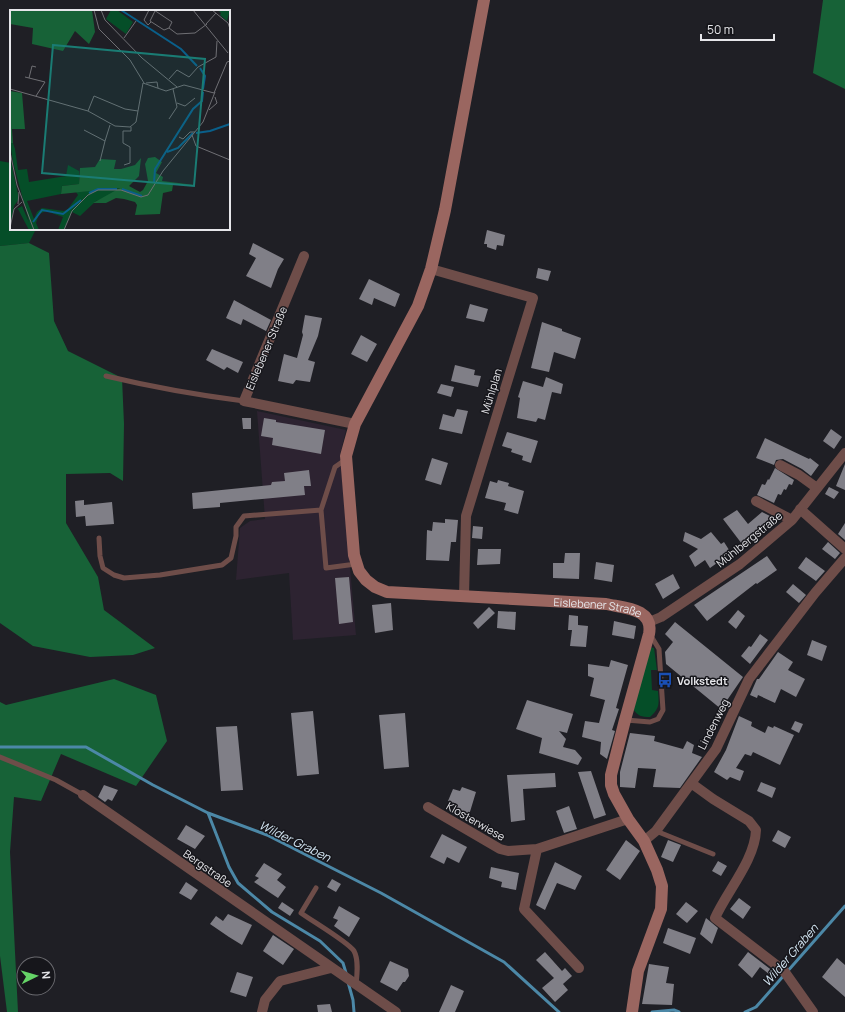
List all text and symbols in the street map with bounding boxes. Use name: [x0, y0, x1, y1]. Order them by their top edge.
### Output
inset map: [10, 10, 230, 230]
scale bar: [701, 16, 774, 42]
text: 50 m: [707, 21, 734, 38]
street label: Eislebener Straße: [242, 303, 291, 392]
street label: Mühlplan: [477, 367, 505, 415]
street label: Mühlbergstraße: [713, 507, 786, 570]
street label: Eislebener Straße: [553, 594, 646, 620]
bus stop icon: Volkstedt: [656, 671, 674, 689]
place label: Volkstedt: [677, 673, 728, 688]
street label: Lindenweg: [694, 696, 732, 752]
street label: Klosterwiese: [444, 798, 509, 844]
water label: Wilder Graben: [256, 816, 334, 866]
street label: Bergstraße: [181, 846, 236, 891]
water label: Wilder Graben: [758, 919, 822, 990]
north arrow: [16, 956, 56, 996]
text: N: [39, 970, 54, 980]

